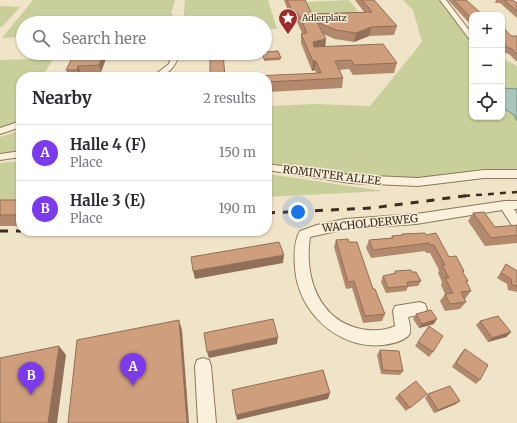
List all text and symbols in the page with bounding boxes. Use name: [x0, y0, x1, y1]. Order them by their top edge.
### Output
place icon: Adlerplatz: [277, 7, 299, 35]
place label: Adlerplatz: [301, 12, 347, 23]
map controls: [469, 12, 505, 120]
button: +: [469, 12, 505, 48]
search box: [16, 16, 272, 60]
icon: search: [30, 27, 52, 49]
text: Search here: [62, 29, 146, 48]
button: −: [469, 48, 505, 84]
button: locate: [469, 84, 505, 120]
text: Nearby: [32, 87, 92, 109]
text: 2 results: [203, 90, 256, 107]
text: Halle 4 (F): [70, 135, 146, 154]
text: A: [40, 144, 50, 161]
text: 150 m: [219, 144, 256, 161]
text: Place: [70, 154, 103, 171]
street label: ROMINTER ALLEE: [282, 162, 382, 188]
text: Halle 3 (E): [70, 191, 145, 210]
text: B: [40, 200, 50, 217]
text: 190 m: [219, 200, 256, 217]
your location: [288, 202, 308, 222]
text: Place: [70, 210, 103, 227]
street label: WACHOLDERWEG: [320, 211, 419, 235]
pin: A: [120, 353, 146, 386]
pin: B: [18, 362, 44, 395]

